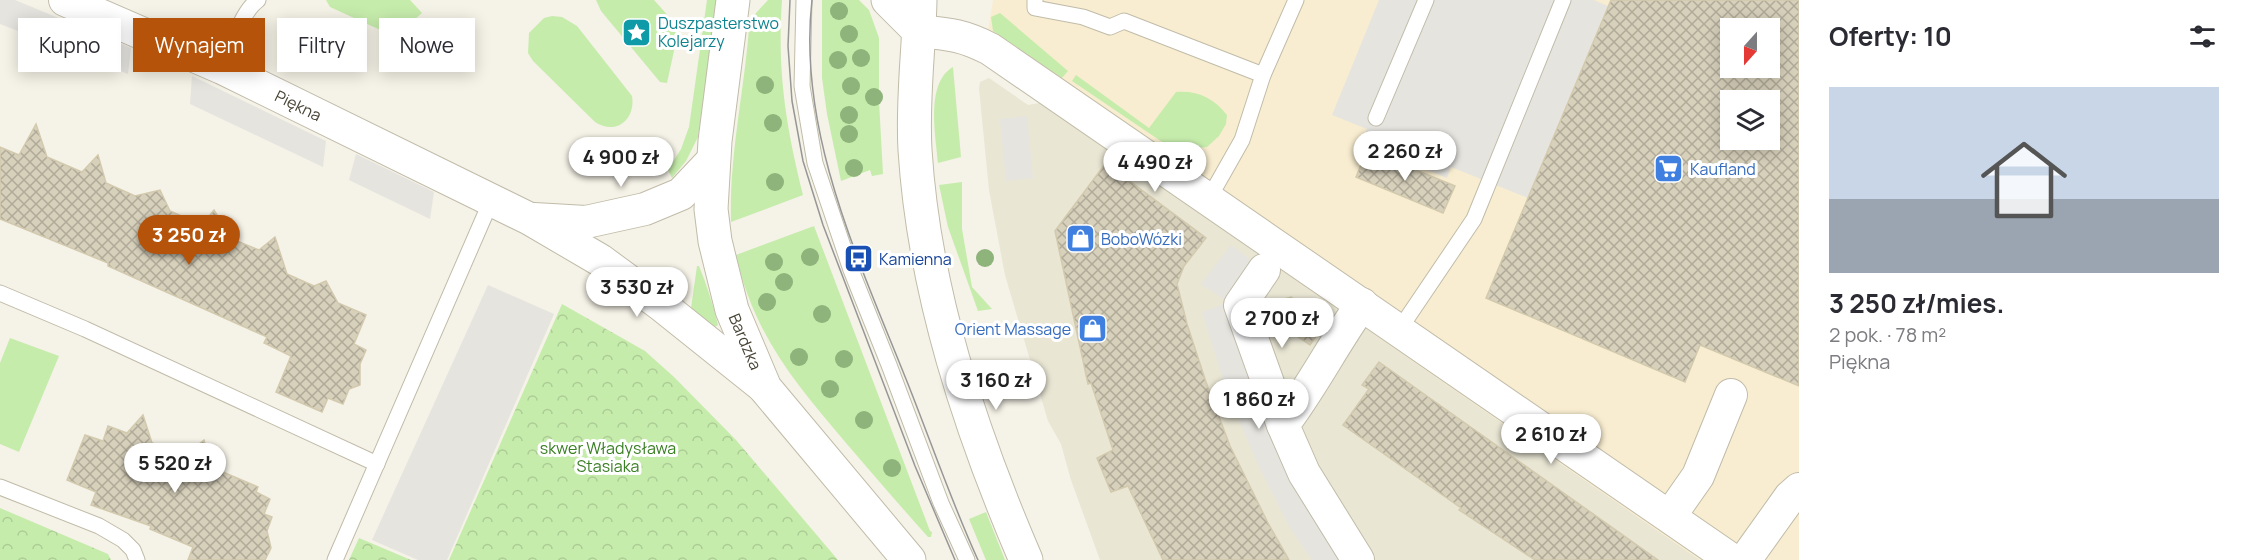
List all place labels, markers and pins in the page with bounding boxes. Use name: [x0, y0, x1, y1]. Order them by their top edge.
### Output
place label: Duszpasterstwo Kolejarzy: [658, 12, 779, 52]
place icon: Duszpasterstwo Kolejarzy: [621, 16, 653, 48]
pin: 2 260 zł: [1343, 131, 1467, 182]
pin: 4 900 zł: [559, 137, 683, 188]
pin: 4 490 zł: [1093, 142, 1217, 193]
supermarket icon: Kaufland: [1653, 153, 1685, 185]
place label: Kaufland: [1690, 158, 1756, 180]
pin: 3 250 zł: [127, 215, 251, 266]
shop icon: BoboWózki: [1064, 223, 1096, 255]
place label: BoboWózki: [1101, 228, 1182, 250]
bus stop icon: Kamienna: [842, 243, 874, 275]
place label: Kamienna: [879, 248, 952, 270]
pin: 3 530 zł: [575, 267, 699, 318]
pin: 2 700 zł: [1220, 298, 1344, 349]
shop icon: Orient Massage: [1076, 313, 1108, 345]
place label: Orient Massage: [955, 318, 1071, 340]
pin: 3 160 zł: [934, 360, 1058, 411]
pin: 1 860 zł: [1197, 379, 1321, 430]
pin: 2 610 zł: [1489, 414, 1613, 465]
pin: 5 520 zł: [113, 443, 237, 494]

